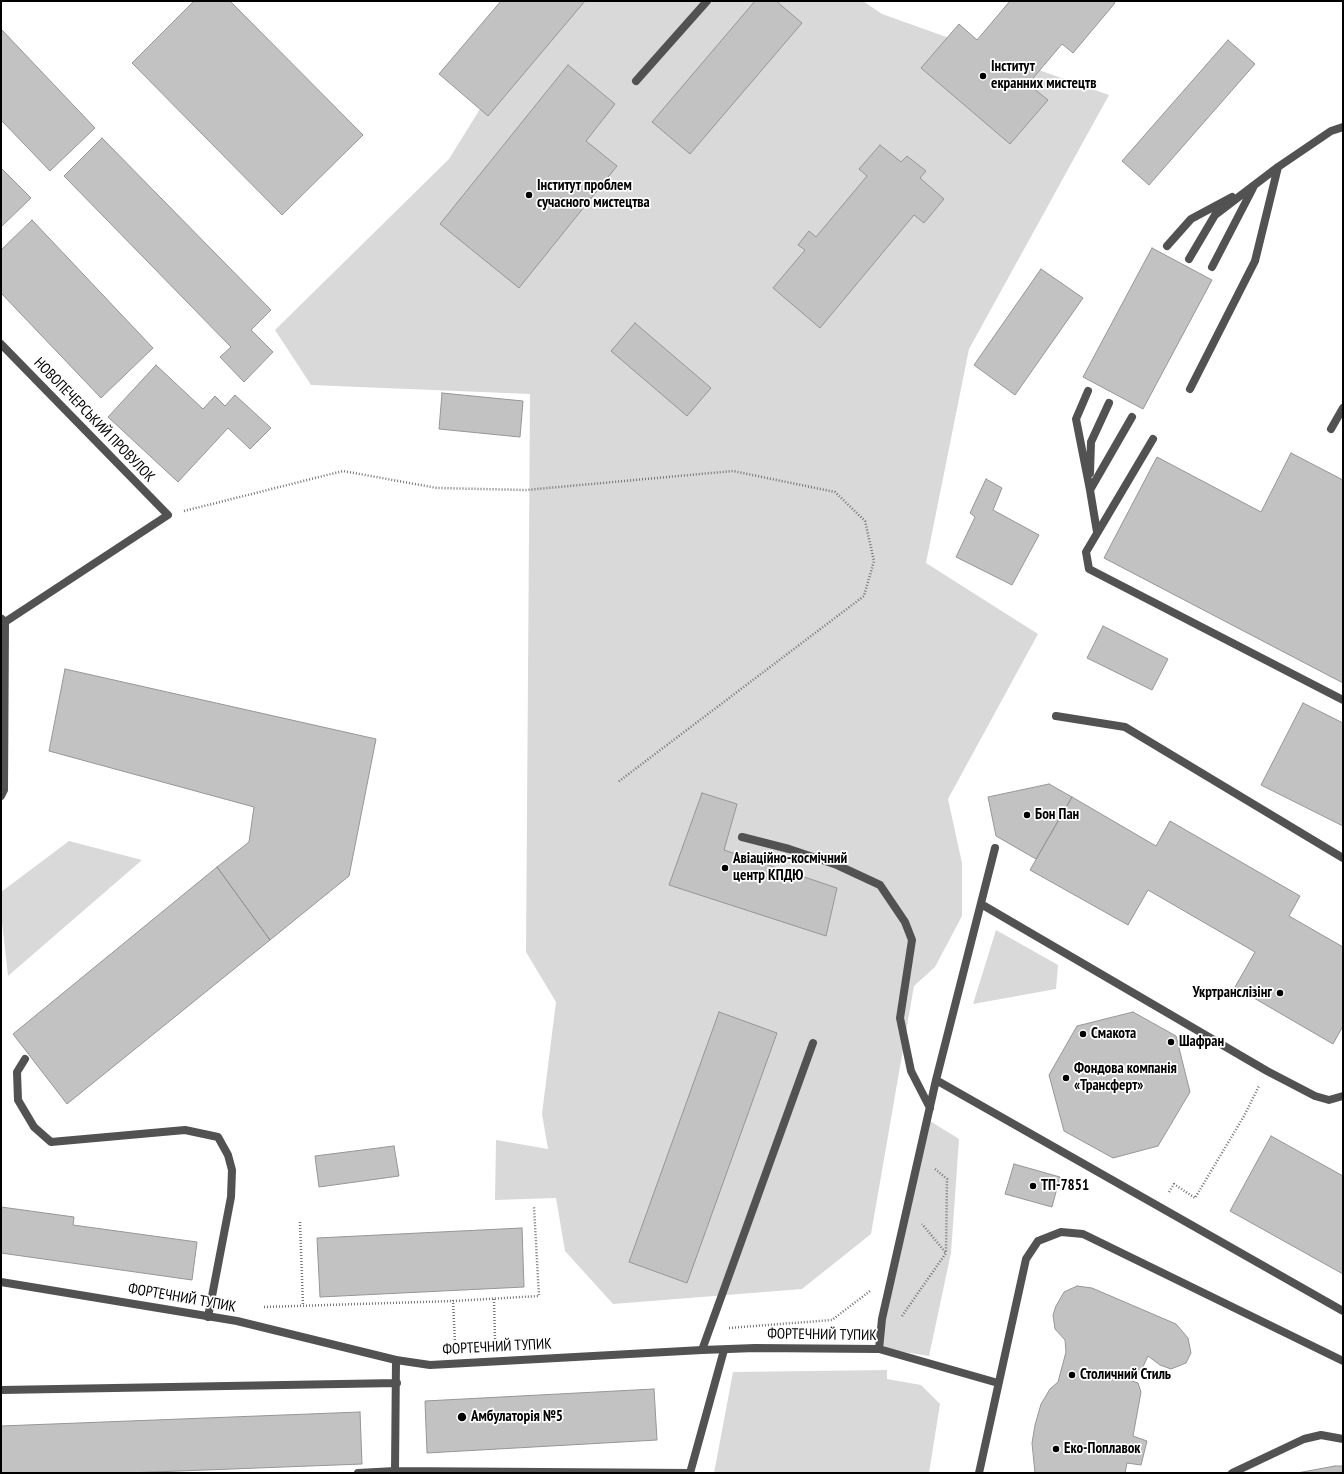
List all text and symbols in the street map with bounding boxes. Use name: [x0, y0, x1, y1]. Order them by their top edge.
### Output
place label: Інститут екранних мистецтв: [991, 58, 1096, 93]
marker: Інститут екранних мистецтв: [978, 71, 988, 81]
place label: Інститут проблем сучасного мистецтва: [537, 177, 650, 212]
marker: Інститут проблем сучасного мистецтва: [524, 190, 534, 200]
street label: НОВОПЕЧЕРСЬКИЙ ПРОВУЛОК: [30, 354, 158, 486]
place label: Бон Пан: [1035, 806, 1079, 824]
marker: Бон Пан: [1022, 810, 1032, 820]
place label: Авіаційно-космічний центр КПДЮ: [733, 850, 847, 885]
marker: Авіаційно-космічний центр КПДЮ: [720, 863, 730, 873]
place label: Укртранслізінг: [1192, 984, 1272, 1002]
marker: Укртранслізінг: [1275, 988, 1285, 998]
place label: Смакота: [1091, 1025, 1136, 1043]
marker: Смакота: [1078, 1029, 1088, 1039]
place label: Шафран: [1179, 1033, 1224, 1051]
marker: Шафран: [1166, 1037, 1176, 1047]
place label: Фондова компанія «Трансферт»: [1074, 1060, 1177, 1095]
marker: Фондова компанія «Трансферт»: [1061, 1073, 1071, 1083]
place label: ТП-7851: [1041, 1177, 1089, 1195]
marker: ТП-7851: [1028, 1181, 1038, 1191]
street label: ФОРТЕЧНИЙ ТУПИК: [127, 1280, 237, 1316]
street label: ФОРТЕЧНИЙ ТУПИК: [767, 1325, 877, 1345]
street label: ФОРТЕЧНИЙ ТУПИК: [442, 1335, 552, 1359]
place label: Столичний Стиль: [1080, 1366, 1171, 1384]
marker: Столичний Стиль: [1067, 1370, 1077, 1380]
place label: Амбулаторія №5: [471, 1408, 563, 1426]
marker: Амбулаторія №5: [456, 1411, 468, 1423]
place label: Еко-Поплавок: [1064, 1440, 1140, 1458]
marker: Еко-Поплавок: [1051, 1444, 1061, 1454]

